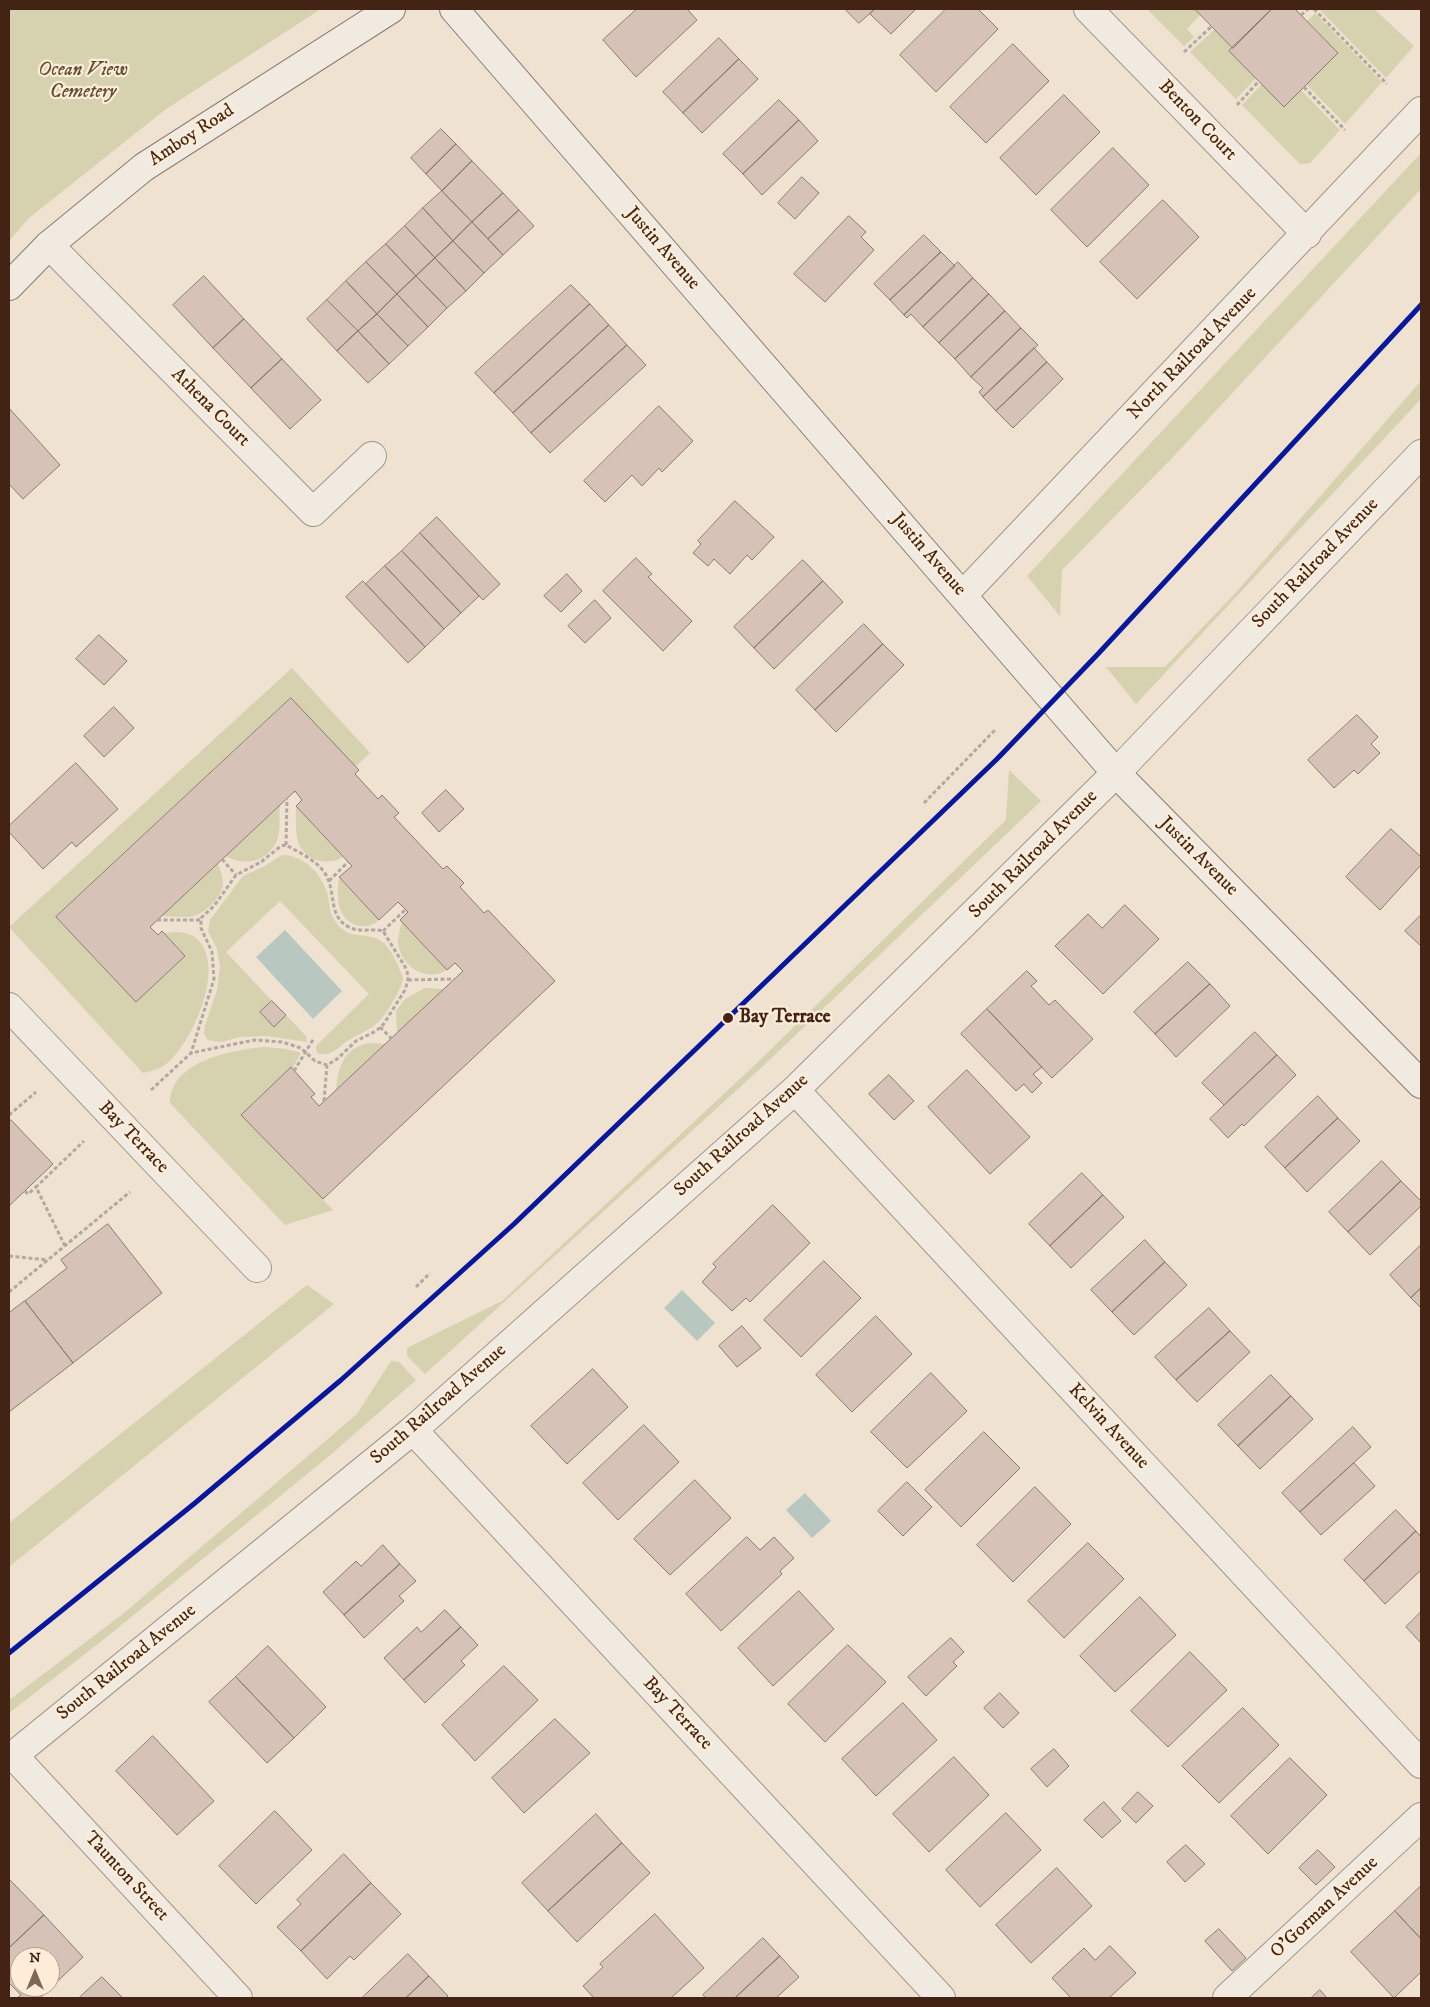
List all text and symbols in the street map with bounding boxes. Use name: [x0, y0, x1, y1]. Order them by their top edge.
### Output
park label: Ocean View Cemetery: [38, 60, 128, 104]
street label: Benton Court: [1153, 76, 1241, 166]
street label: Amboy Road: [145, 100, 239, 172]
street label: Justin Avenue: [620, 203, 704, 295]
street label: North Railroad Avenue: [1124, 283, 1262, 425]
street label: Athena Court: [166, 364, 254, 452]
street label: South Railroad Avenue: [1248, 494, 1384, 634]
street label: Justin Avenue: [886, 509, 970, 601]
street label: South Railroad Avenue: [965, 786, 1103, 924]
street label: Justin Avenue: [1154, 813, 1242, 901]
place label: Bay Terrace: [739, 1007, 831, 1029]
marker: Bay Terrace: [721, 1011, 735, 1025]
street label: South Railroad Avenue: [670, 1070, 814, 1202]
street label: Bay Terrace: [93, 1097, 173, 1179]
street label: South Railroad Avenue: [366, 1340, 512, 1470]
street label: Kelvin Avenue: [1063, 1380, 1153, 1474]
street label: South Railroad Avenue: [53, 1600, 201, 1726]
street label: Bay Terrace: [637, 1673, 717, 1755]
street label: Taunton Street: [79, 1828, 173, 1926]
street label: O'Gorman Avenue: [1266, 1852, 1384, 1964]
north arrow: [10, 1947, 60, 1997]
text: N: [29, 1949, 41, 1967]

